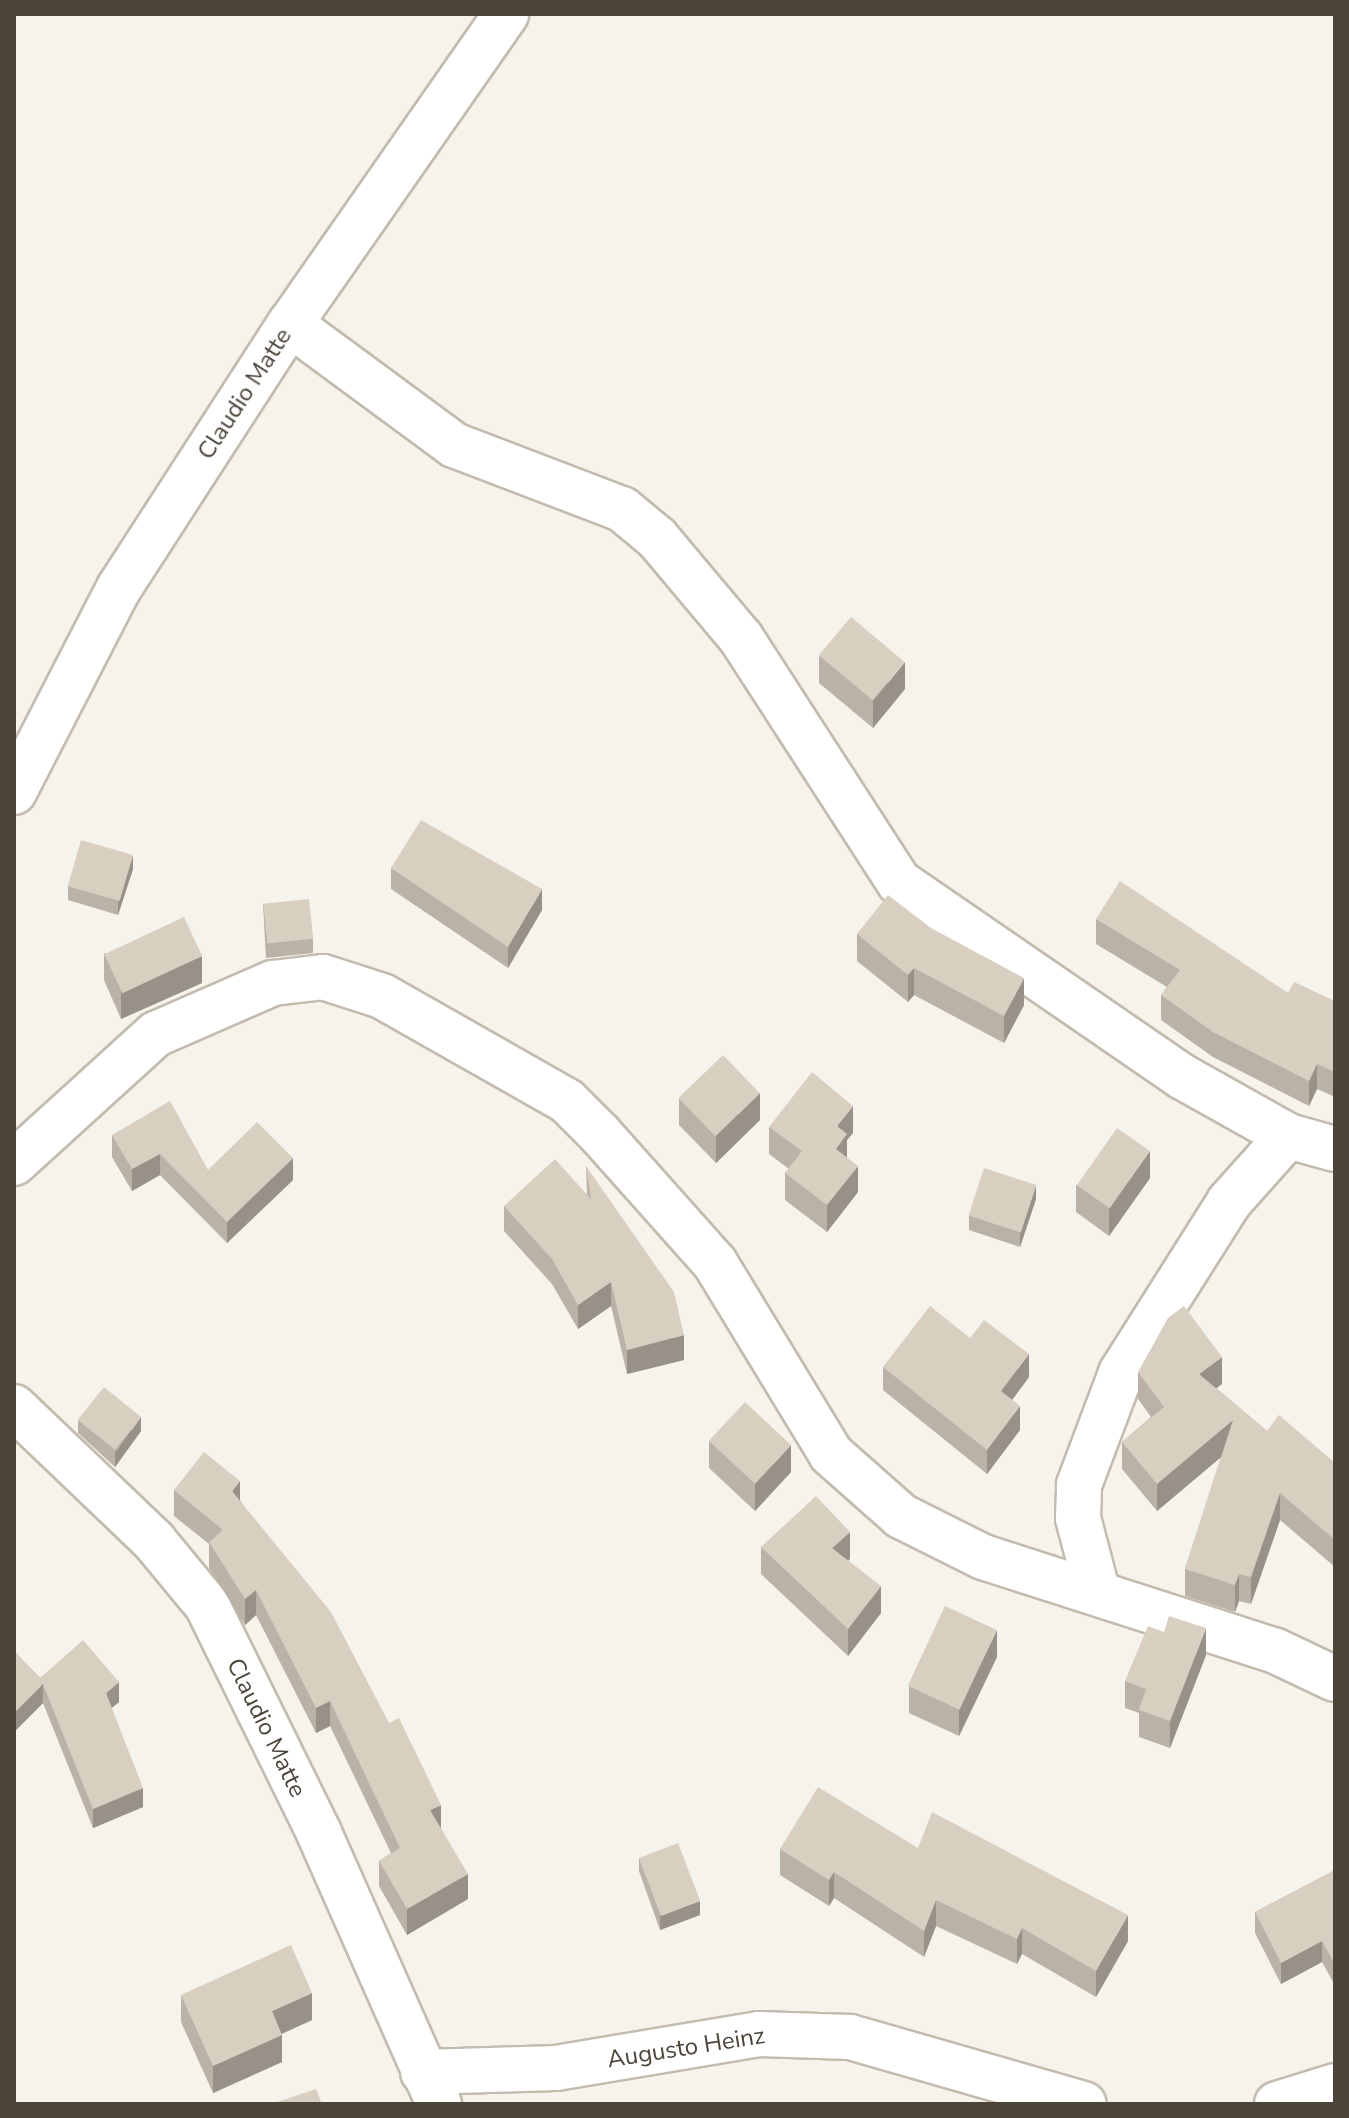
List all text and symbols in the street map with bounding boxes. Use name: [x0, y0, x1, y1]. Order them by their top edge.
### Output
street label: Claudio Matte: [192, 323, 298, 465]
street label: Claudio Matte: [220, 1654, 312, 1802]
street label: Augusto Heinz: [605, 2021, 767, 2075]

